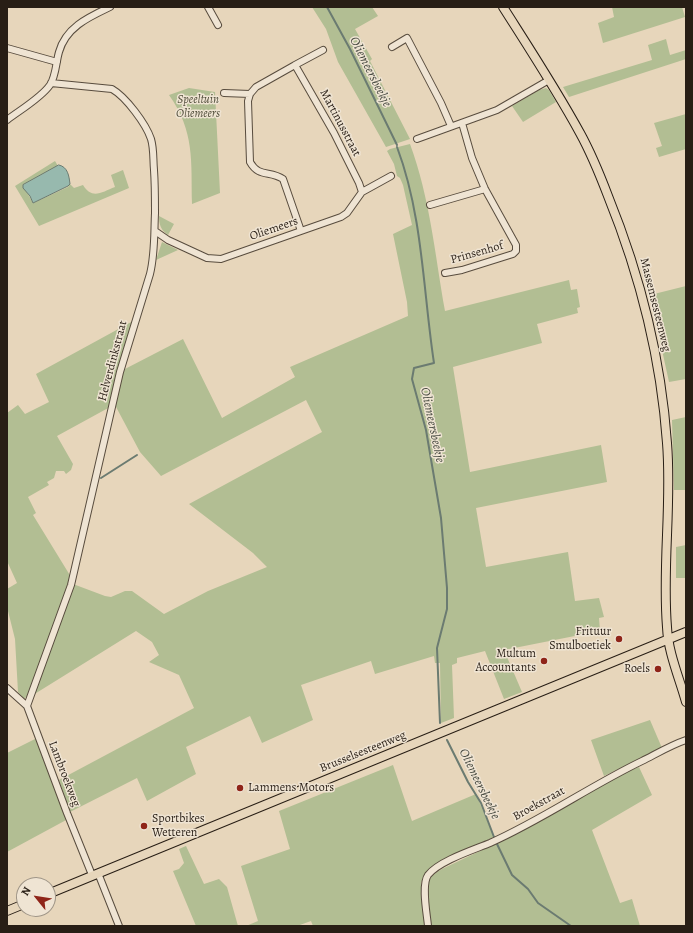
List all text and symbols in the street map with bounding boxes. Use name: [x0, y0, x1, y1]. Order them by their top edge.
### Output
water label: Oliemeersbeekje: [346, 34, 394, 110]
street label: Martinusstraat: [316, 87, 364, 159]
park label: Speeltuin Oliemeers: [176, 93, 220, 121]
street label: Oliemeers: [248, 214, 300, 244]
street label: Prinsenhof: [449, 239, 505, 267]
street label: Massemsesteenweg: [636, 257, 674, 353]
street label: Helverdinkstraat: [95, 319, 131, 403]
water label: Oliemeersbeekje: [416, 386, 448, 464]
place label: Frituur Smulboetiek: [549, 625, 611, 653]
marker: Frituur Smulboetiek: [614, 634, 624, 644]
place label: Multum Accountants: [475, 647, 536, 675]
marker: Multum Accountants: [539, 656, 549, 666]
place label: Roels: [624, 662, 650, 676]
marker: Roels: [653, 664, 663, 674]
street label: Brusselsesteenweg: [318, 728, 408, 776]
street label: Lambroekweg: [45, 739, 83, 809]
water label: Oliemeersbeekje: [455, 746, 503, 822]
place label: Lammens Motors: [248, 781, 334, 795]
marker: Lammens Motors: [235, 783, 245, 793]
street label: Broekstraat: [510, 784, 568, 824]
place label: Sportbikes Wetteren: [152, 812, 205, 840]
marker: Sportbikes Wetteren: [139, 821, 149, 831]
north arrow: [16, 877, 56, 917]
text: N: [18, 884, 35, 898]

